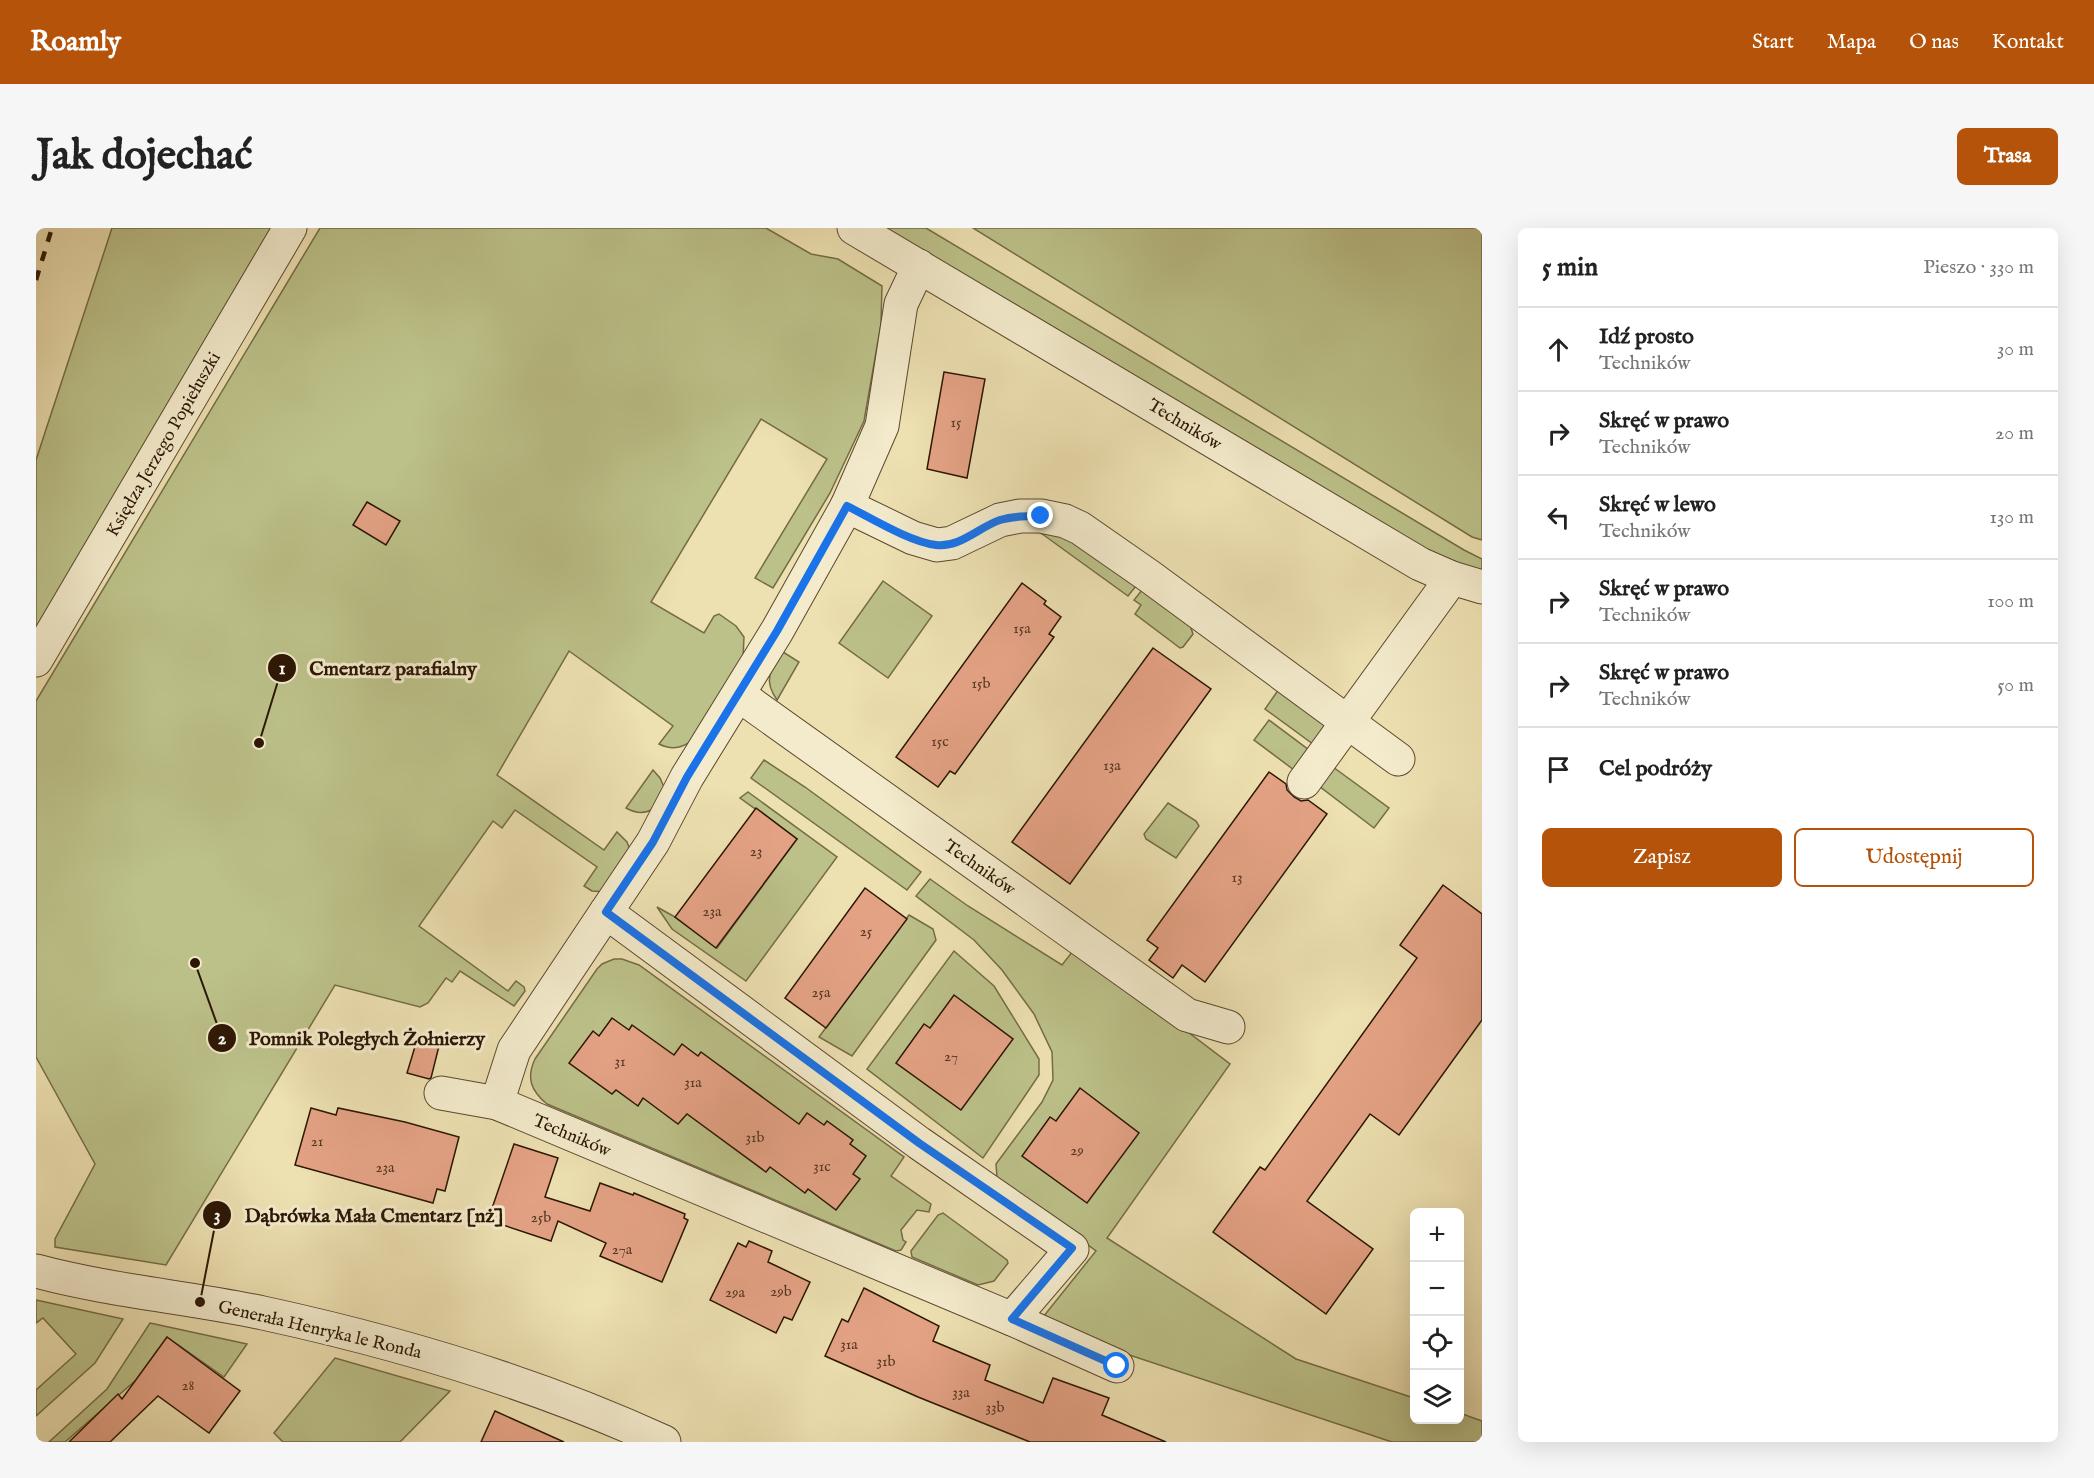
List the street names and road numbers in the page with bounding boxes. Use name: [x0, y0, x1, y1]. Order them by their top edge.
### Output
street label: Księdza Jerzego Popiełuszki: [102, 348, 227, 541]
street label: Techników: [1143, 394, 1226, 457]
street label: Techników: [939, 835, 1020, 902]
street label: Techników: [529, 1110, 615, 1164]
street label: Generała Henryka le Ronda: [216, 1296, 424, 1365]

